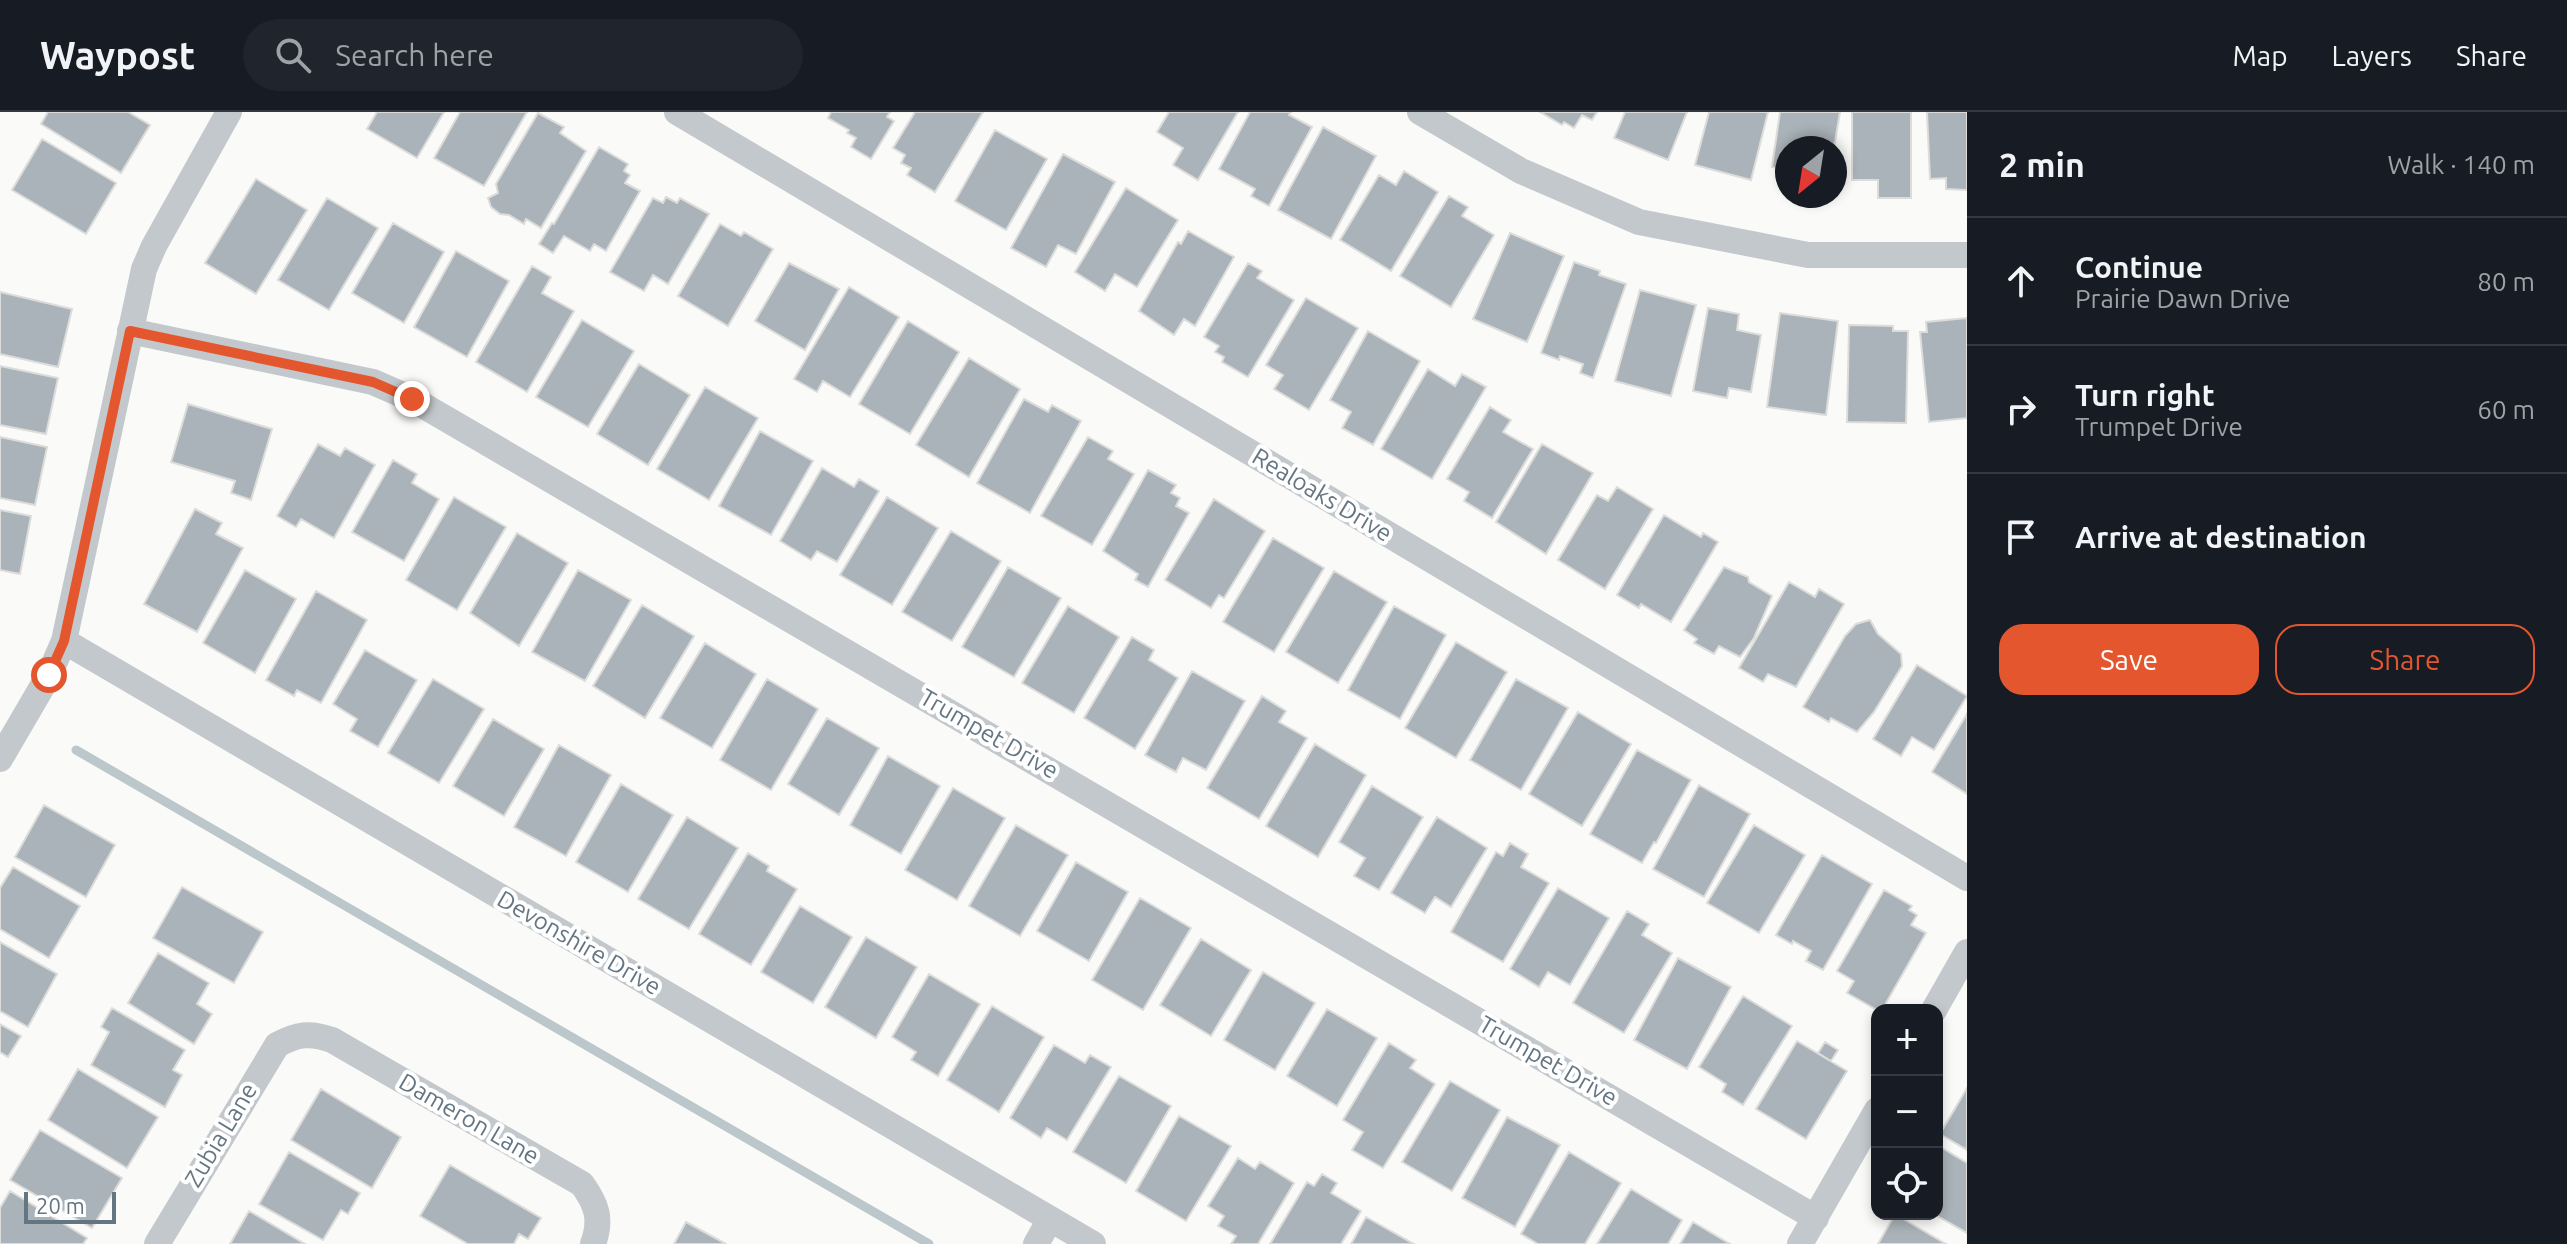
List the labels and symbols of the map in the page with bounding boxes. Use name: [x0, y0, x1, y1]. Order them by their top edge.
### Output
north arrow: [1775, 136, 1847, 208]
route end: [394, 381, 430, 417]
street label: Realoaks Drive: [1248, 442, 1397, 547]
route start: [31, 657, 67, 693]
street label: Trumpet Drive: [915, 683, 1063, 784]
street label: Devonshire Drive: [493, 885, 666, 1000]
street label: Trumpet Drive: [1474, 1010, 1622, 1111]
street label: Dameron Lane: [394, 1068, 544, 1170]
street label: Zubia Lane: [179, 1078, 262, 1192]
scale bar: [24, 1188, 116, 1224]

